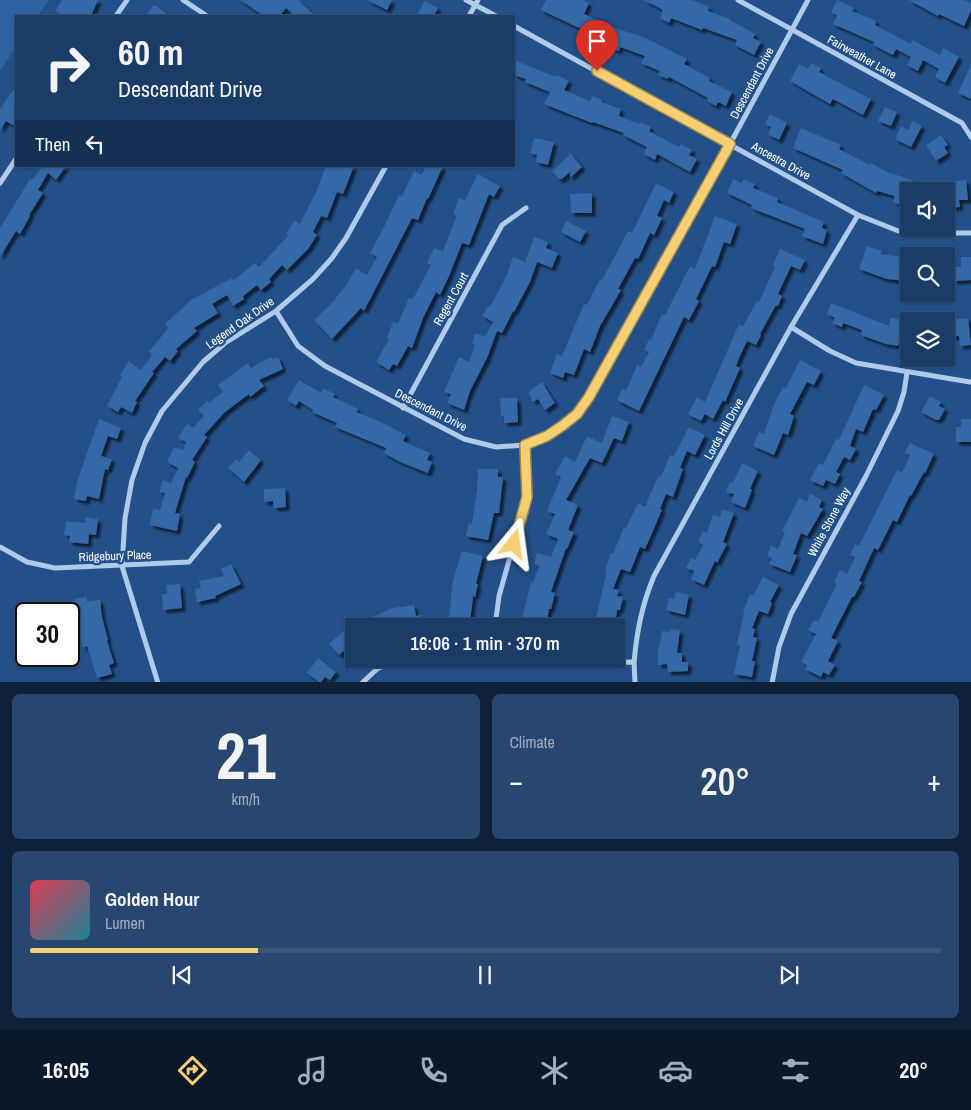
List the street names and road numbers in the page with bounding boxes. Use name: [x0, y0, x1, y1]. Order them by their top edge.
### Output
street label: Fairweather Lane: [825, 31, 899, 83]
street label: Descendant Drive: [726, 44, 778, 122]
street label: Ancestra Drive: [748, 138, 813, 184]
street label: Regent Court: [430, 269, 472, 328]
street label: Legend Oak Drive: [203, 294, 277, 352]
street label: Descendant Drive: [392, 385, 470, 435]
street label: Lords Hill Drive: [701, 395, 747, 463]
street label: White Stone Way: [804, 485, 854, 559]
street label: Ridgebury Place: [78, 547, 152, 565]

